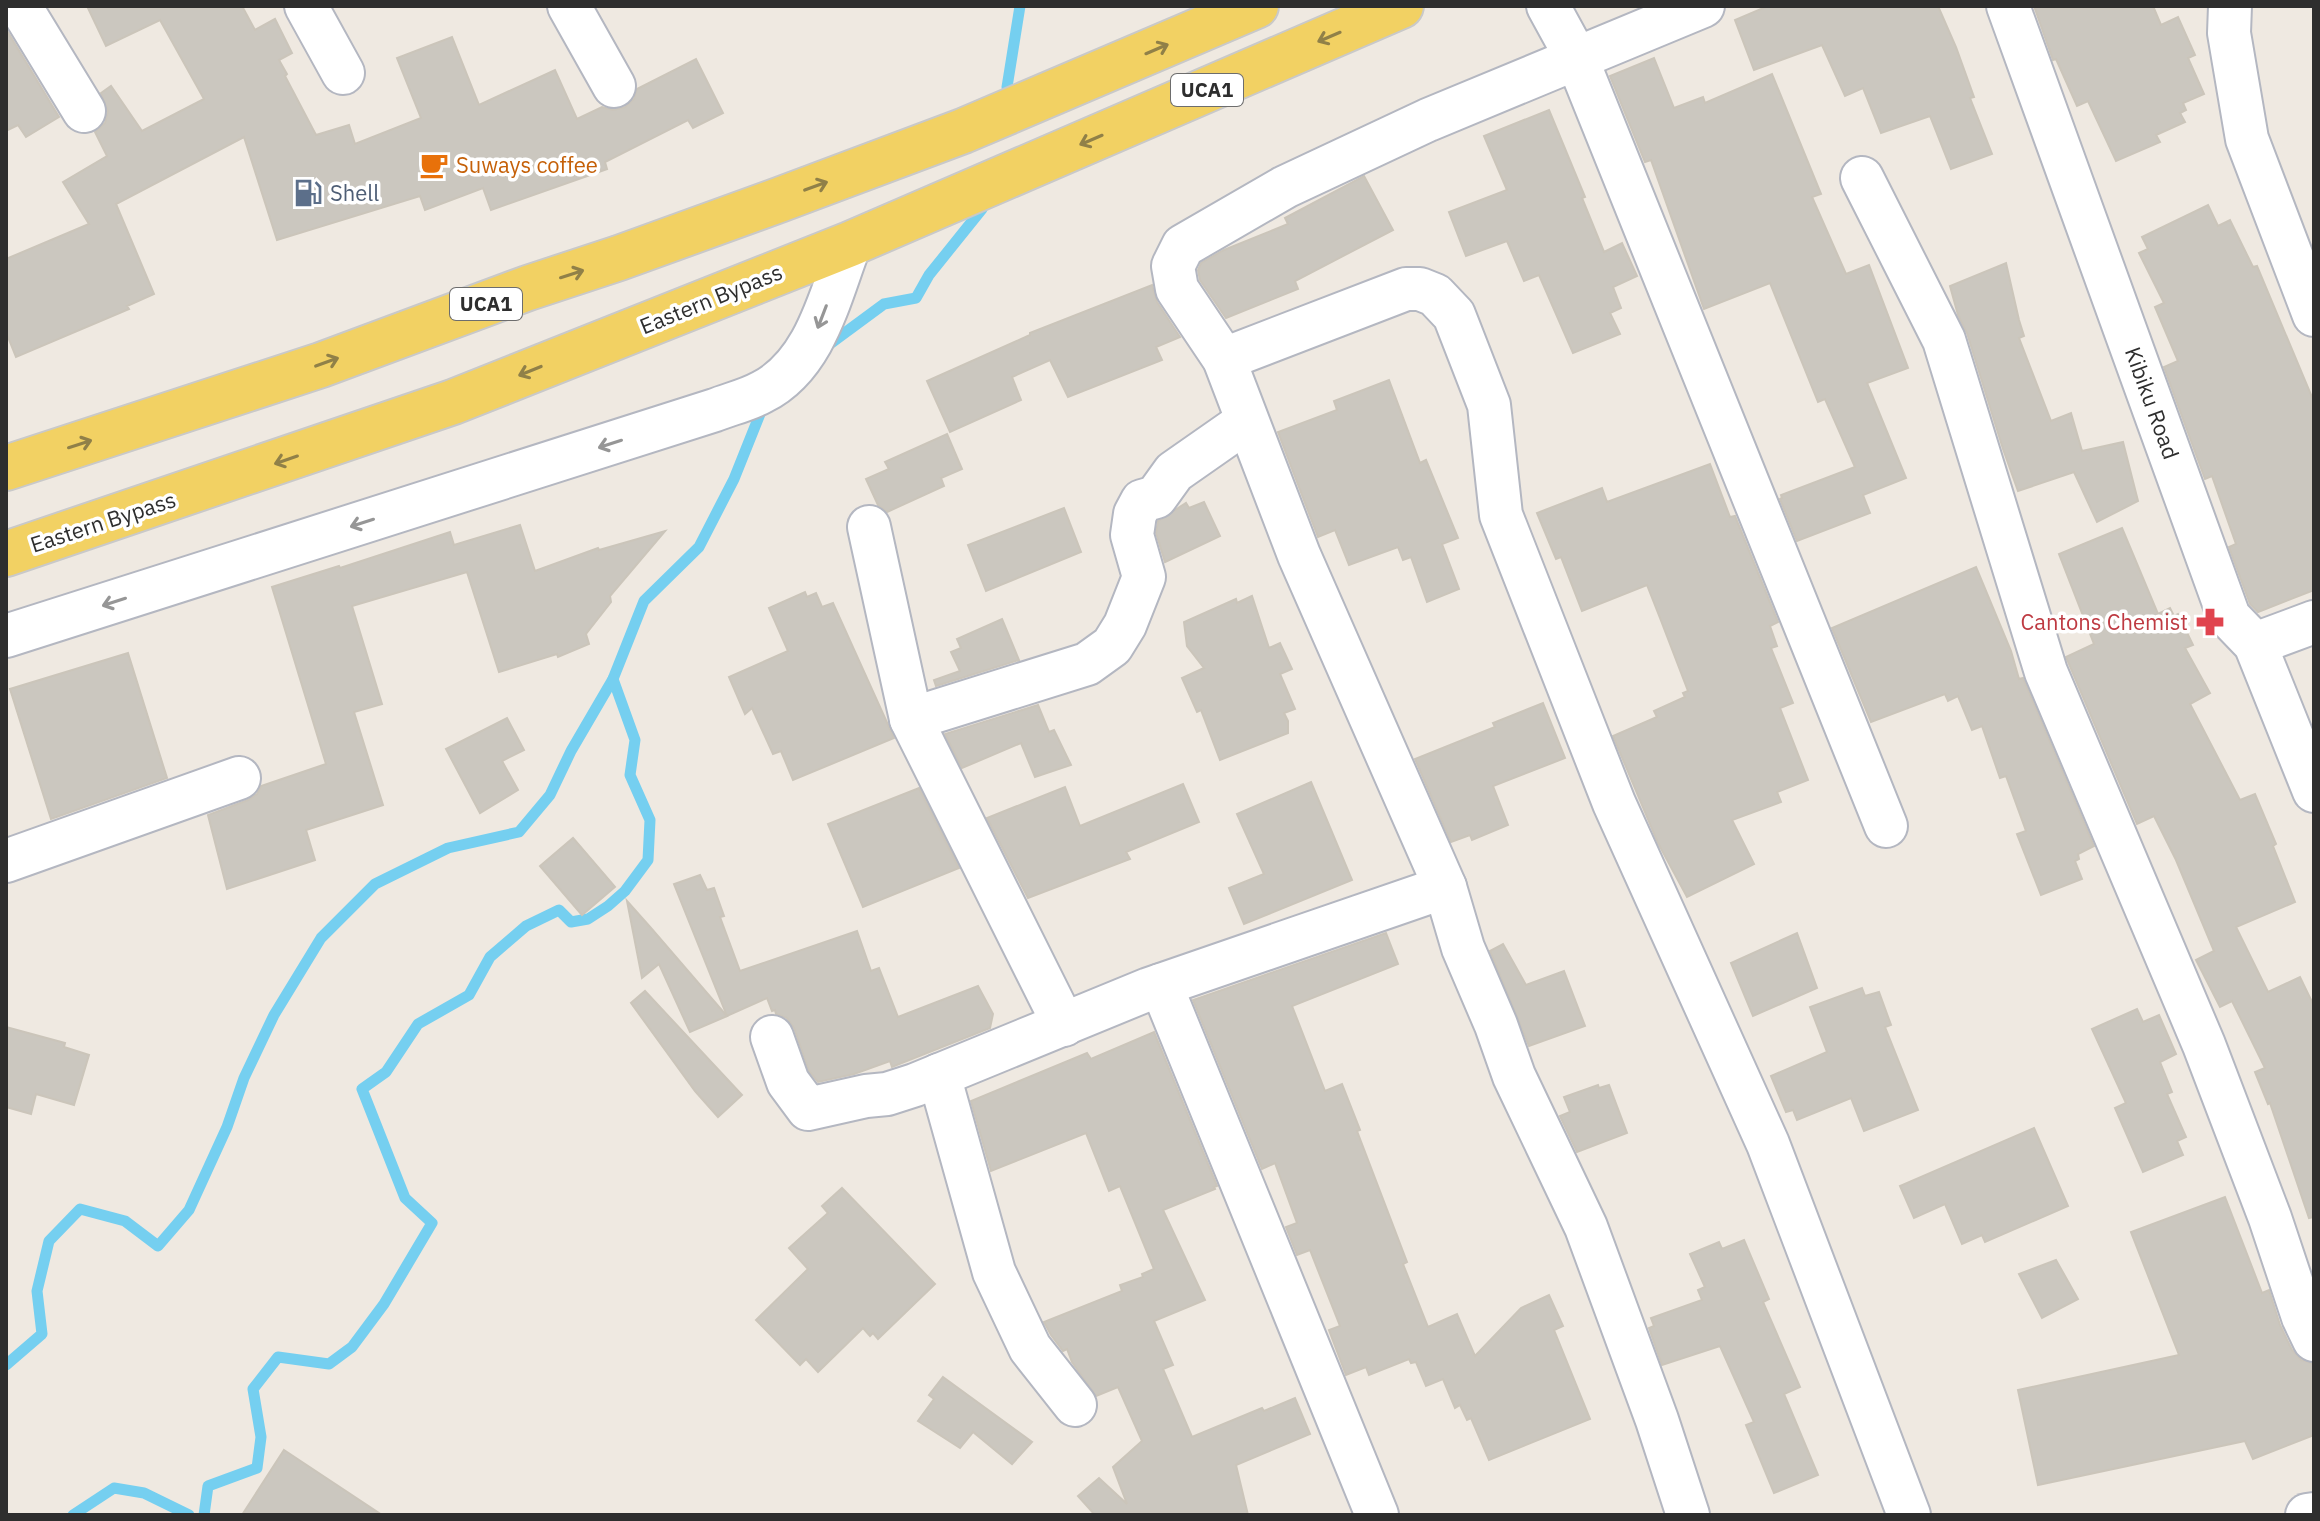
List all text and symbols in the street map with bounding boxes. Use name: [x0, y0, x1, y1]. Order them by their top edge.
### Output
one-way arrow: [1317, 30, 1341, 45]
one-way arrow: [1144, 40, 1169, 55]
road number: UCA1: [1171, 74, 1243, 106]
one-way arrow: [1079, 134, 1104, 149]
cafe icon: Suways coffee: [419, 150, 449, 180]
place label: Suways coffee: [456, 150, 598, 179]
fuel station icon: Shell: [293, 178, 323, 208]
place label: Shell: [330, 178, 379, 207]
one-way arrow: [803, 178, 828, 192]
street label: Eastern Bypass: [635, 257, 787, 340]
one-way arrow: [558, 266, 584, 281]
road number: UCA1: [450, 288, 522, 320]
one-way arrow: [814, 304, 828, 329]
street label: Kibiku Road: [2119, 343, 2186, 463]
one-way arrow: [314, 354, 339, 369]
one-way arrow: [518, 365, 543, 379]
one-way arrow: [67, 436, 92, 450]
one-way arrow: [597, 437, 622, 452]
one-way arrow: [274, 454, 299, 468]
street label: Eastern Bypass: [26, 484, 179, 559]
one-way arrow: [350, 517, 375, 531]
one-way arrow: [102, 595, 127, 610]
place label: Cantons Chemist: [2021, 607, 2188, 636]
pharmacy icon: Cantons Chemist: [2195, 607, 2225, 637]

